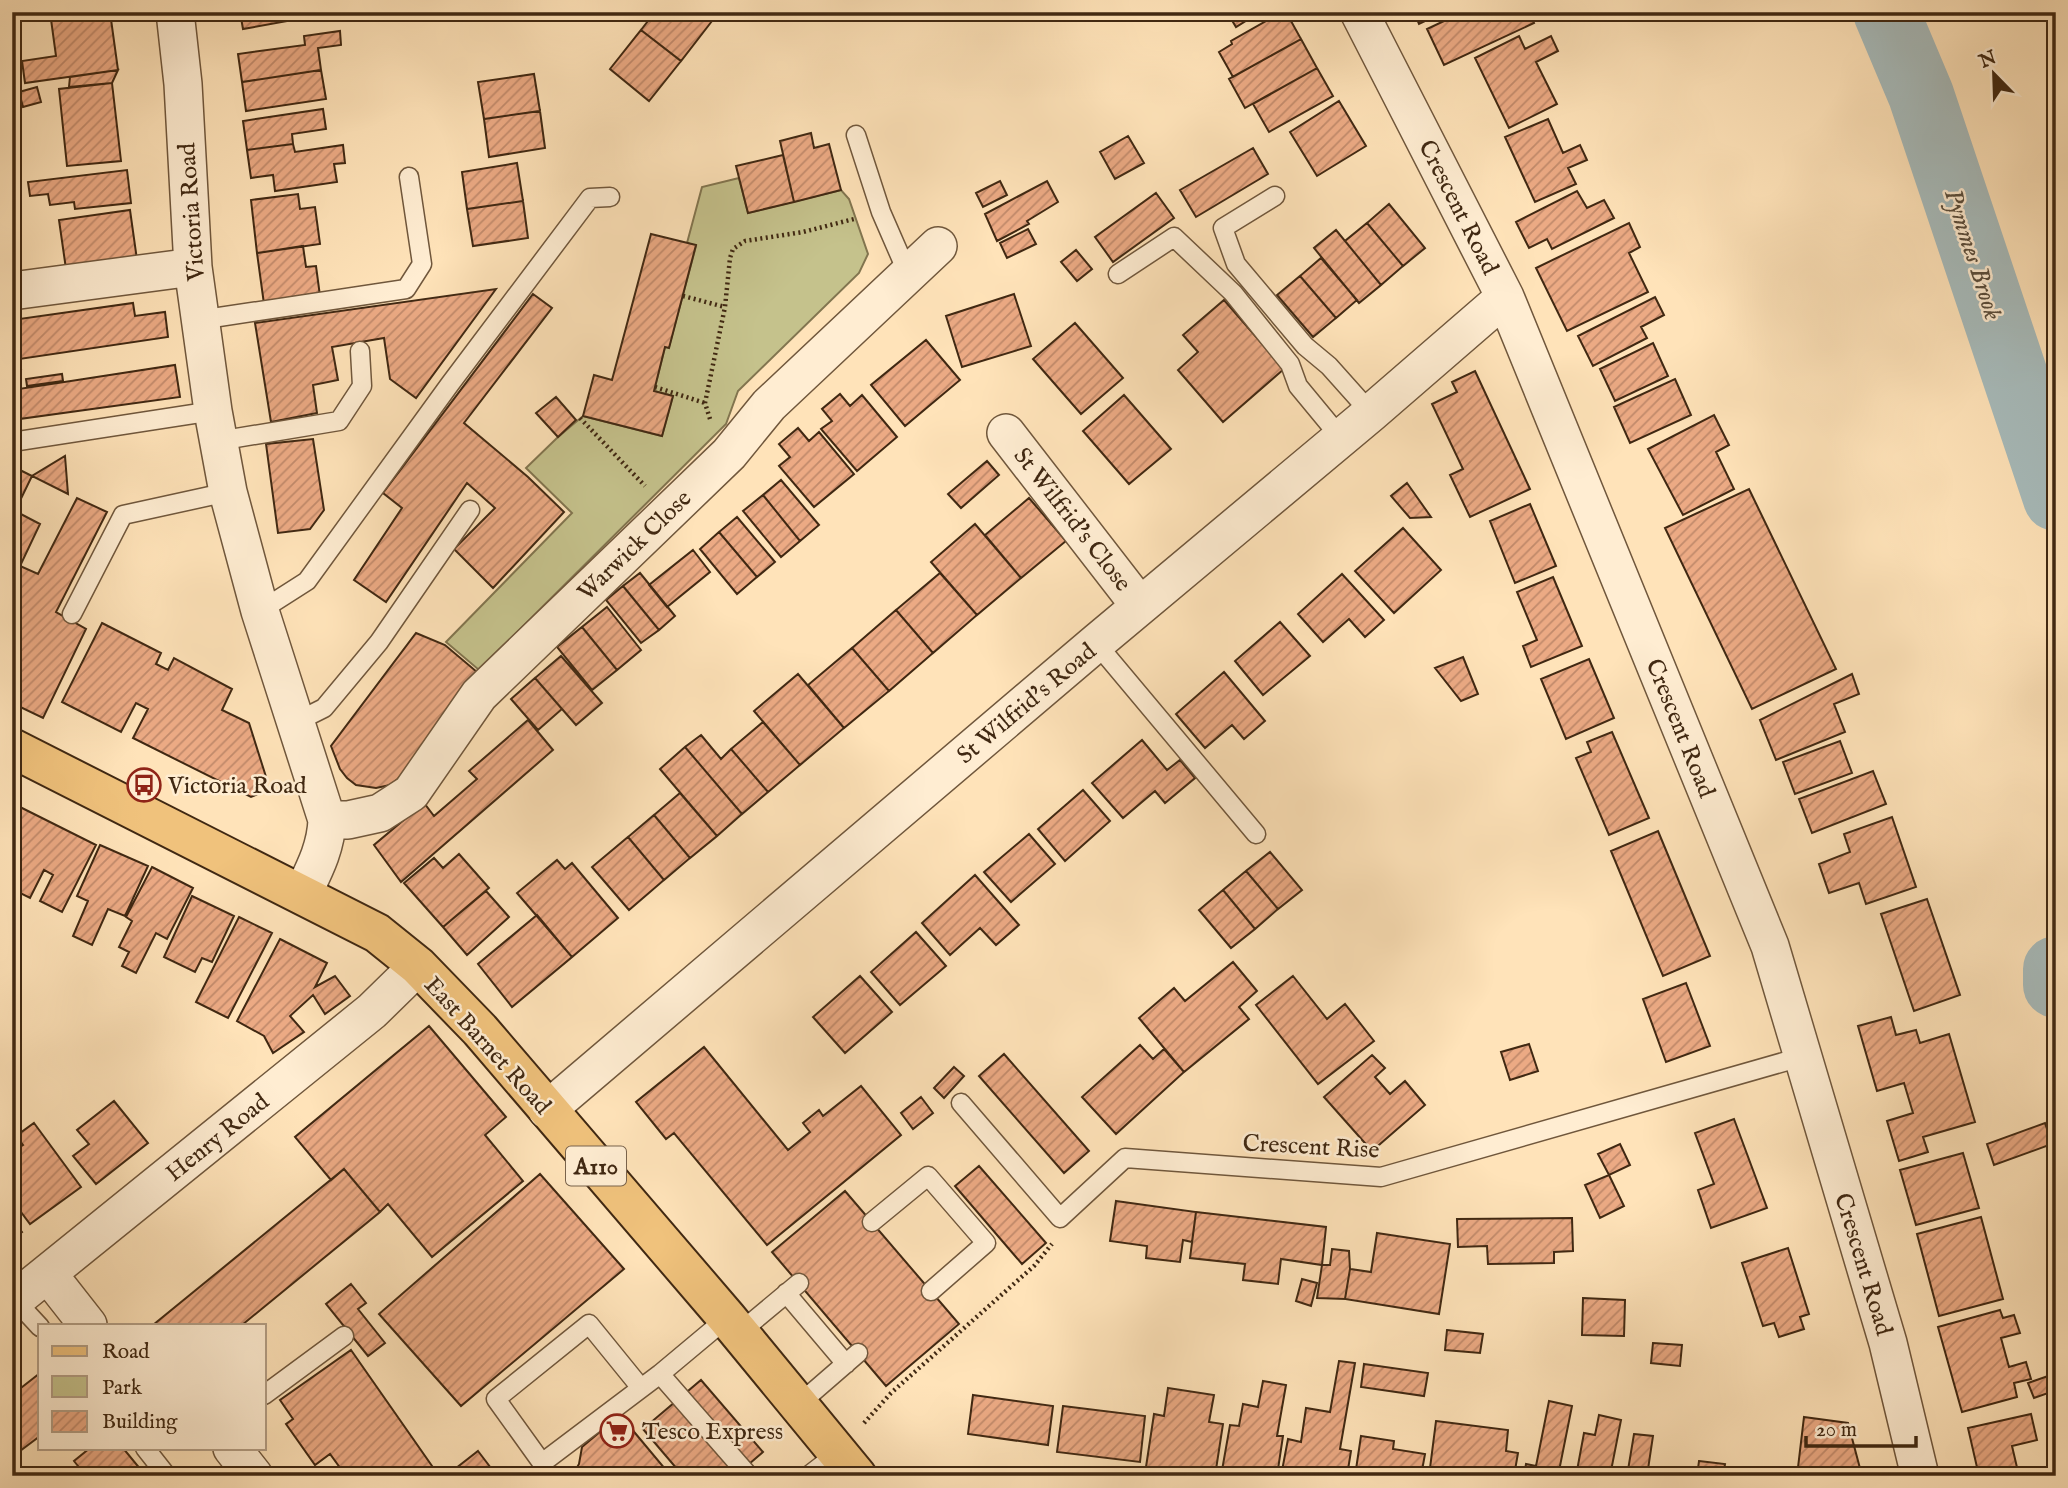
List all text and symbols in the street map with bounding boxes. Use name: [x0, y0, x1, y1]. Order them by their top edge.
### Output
north arrow: [1960, 38, 2030, 108]
text: N: [1975, 46, 2001, 75]
street label: Crescent Road: [1410, 135, 1505, 280]
street label: Victoria Road: [172, 142, 213, 283]
water label: Pymmes Brook: [1936, 185, 2009, 325]
street label: St Wilfrid's Close: [1006, 442, 1138, 598]
street label: Warwick Close: [571, 484, 699, 608]
street label: St Wilfrid's Road: [951, 637, 1103, 772]
street label: Crescent Road: [1638, 655, 1722, 803]
bus stop icon: Victoria Road: [125, 766, 163, 804]
place label: Victoria Road: [167, 771, 307, 802]
street label: East Barnet Road: [417, 970, 557, 1122]
street label: Henry Road: [160, 1087, 276, 1189]
street label: Crescent Rise: [1242, 1128, 1380, 1167]
road number: A110: [566, 1147, 626, 1186]
street label: Crescent Road: [1826, 1190, 1899, 1339]
legend: [38, 1324, 266, 1450]
text: Road: [102, 1339, 150, 1366]
text: Park: [102, 1375, 143, 1402]
scale bar: [1806, 1404, 1916, 1448]
text: Building: [102, 1409, 178, 1436]
supermarket icon: Tesco Express: [598, 1412, 636, 1450]
place label: Tesco Express: [642, 1417, 783, 1448]
text: 20 m: [1816, 1417, 1857, 1444]

